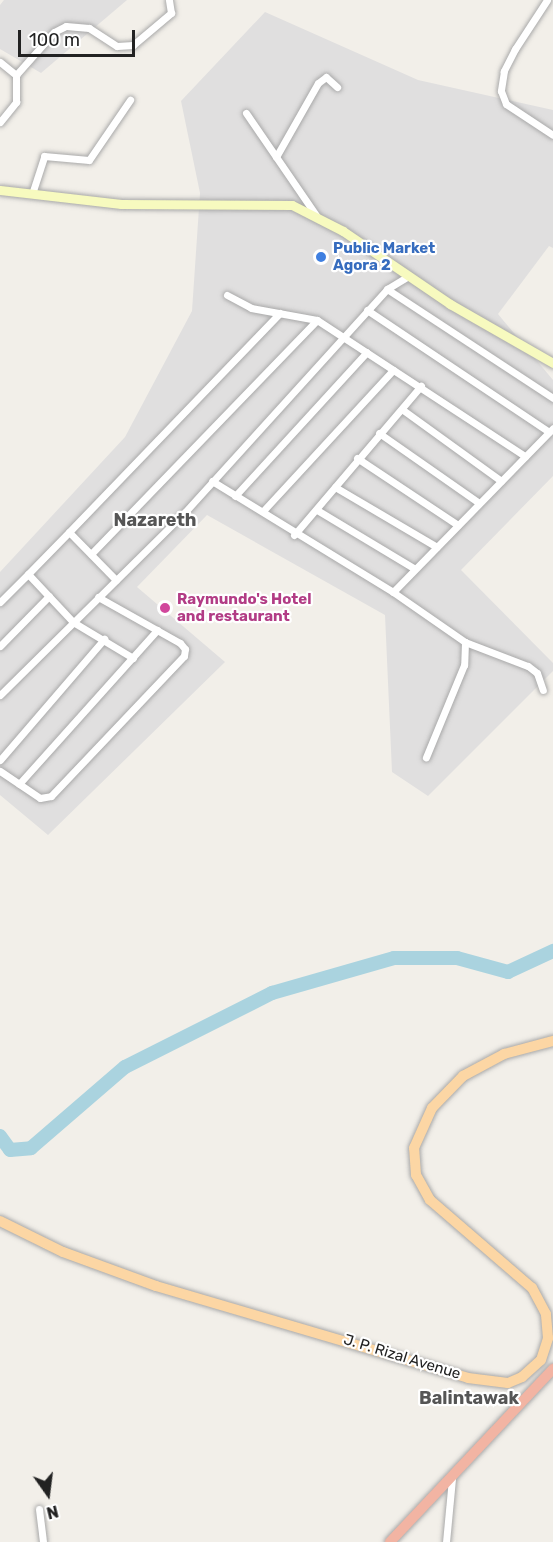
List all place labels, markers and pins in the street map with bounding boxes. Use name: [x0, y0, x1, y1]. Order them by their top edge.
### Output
place label: Public Market Agora 2: [333, 239, 435, 274]
marker: Public Market Agora 2: [314, 250, 328, 264]
place label: Raymundo's Hotel and restaurant: [177, 590, 312, 625]
marker: Raymundo's Hotel and restaurant: [158, 601, 172, 615]

